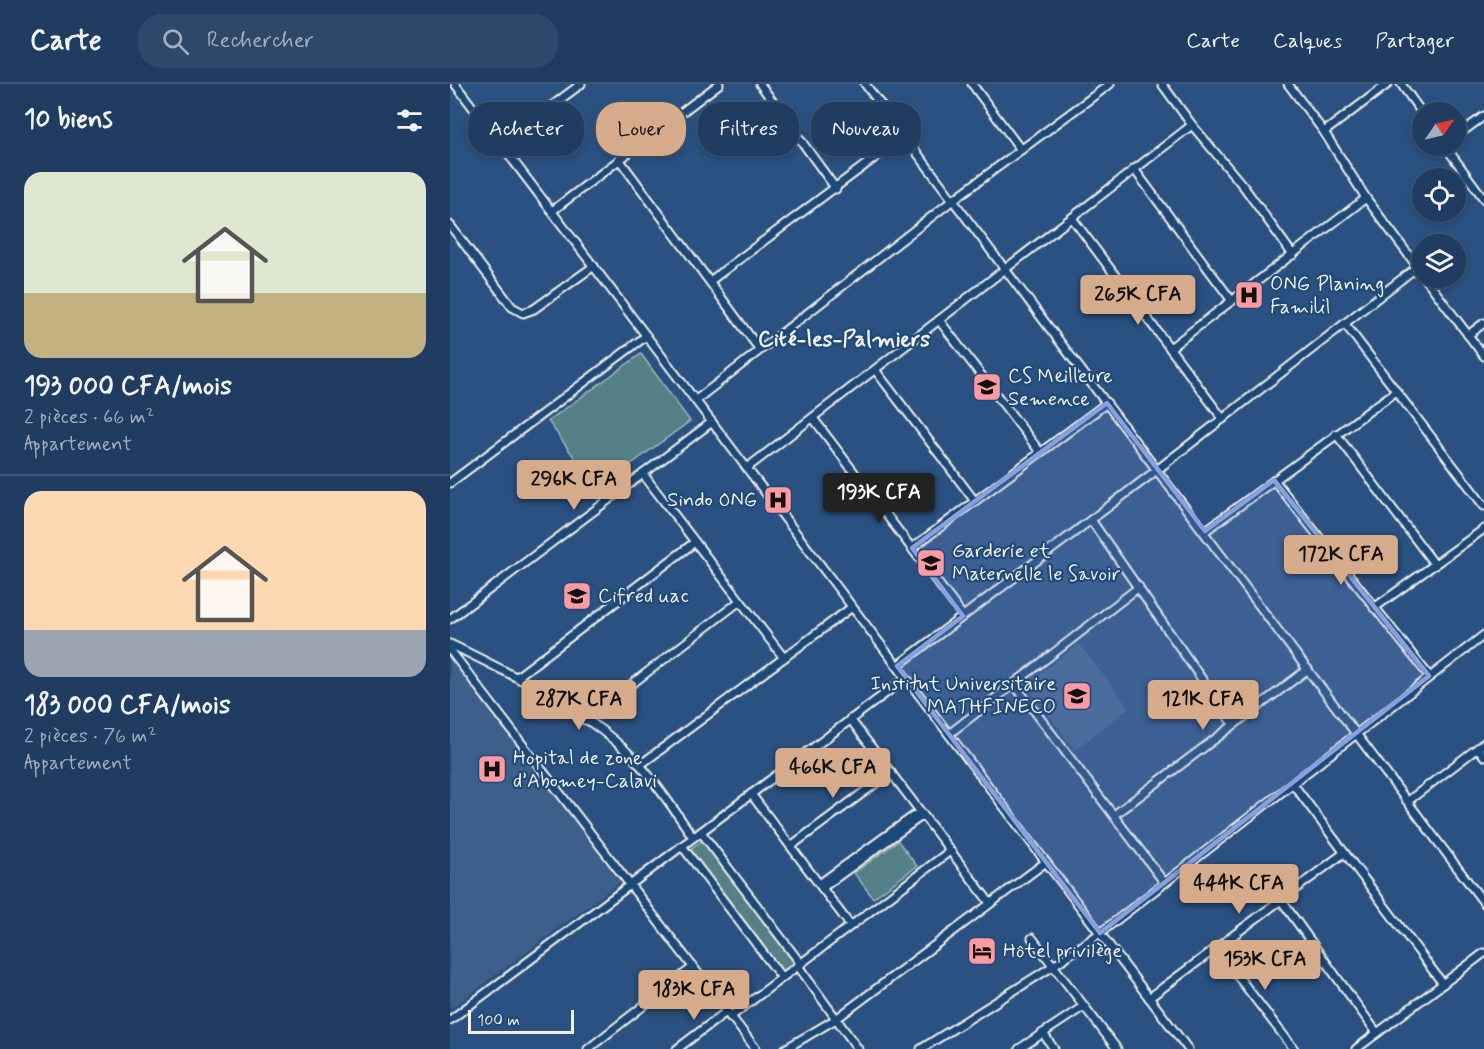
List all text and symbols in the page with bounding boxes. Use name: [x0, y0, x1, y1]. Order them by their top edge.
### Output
search box: [138, 14, 558, 68]
text: Carte: [30, 23, 102, 60]
icon: search: [159, 25, 192, 58]
text: Rechercher: [207, 27, 314, 55]
text: Carte: [1186, 27, 1240, 55]
text: Calques: [1273, 27, 1342, 55]
text: Partager: [1375, 27, 1454, 55]
chip: Acheter: [468, 102, 584, 156]
chip: Louer: [596, 102, 686, 156]
chip: Filtres: [698, 102, 799, 156]
chip: Nouveau: [811, 102, 921, 156]
north arrow: [1412, 102, 1466, 156]
map controls: [1412, 102, 1466, 288]
text: 10 biens: [24, 103, 113, 137]
icon: filters: [393, 104, 426, 137]
button: locate: [1412, 168, 1466, 222]
icon: home: [171, 211, 279, 319]
button: layers: [1412, 234, 1466, 288]
place label: ONG Planing Familil: [1270, 271, 1384, 321]
pin: 265K CFA: [1076, 275, 1200, 326]
hospital icon: ONG Planing Familil: [1233, 279, 1265, 311]
text: 265K CFA: [1094, 281, 1182, 308]
district label: Cité-les-Palmiers: [758, 326, 930, 354]
place label: CS Meilleure Semence: [1008, 363, 1113, 413]
text: 193 000 CFA/mois: [24, 370, 232, 404]
school or university icon: CS Meilleure Semence: [971, 371, 1003, 403]
text: 2 pièces · 66 m²: [24, 404, 154, 431]
text: Appartement: [24, 431, 132, 458]
pin: 296K CFA: [512, 460, 636, 511]
text: 296K CFA: [531, 466, 617, 493]
pin: 193K CFA: [817, 473, 941, 524]
text: 193K CFA: [837, 479, 921, 506]
hospital icon: Sindo ONG: [762, 484, 794, 516]
place label: Sindo ONG: [667, 487, 757, 514]
icon: home: [171, 530, 279, 638]
pin: 172K CFA: [1279, 535, 1403, 586]
place label: Garderie et Maternelle le Savoir: [952, 538, 1121, 588]
text: 172K CFA: [1298, 541, 1384, 568]
school or university icon: Garderie et Maternelle le Savoir: [915, 547, 947, 579]
school or university icon: Cifred uac: [561, 580, 593, 612]
place label: Cifred uac: [598, 583, 689, 610]
place label: Institut Universitaire MATHFINECO: [871, 671, 1056, 721]
pin: 287K CFA: [517, 680, 641, 731]
school or university icon: Institut Universitaire MATHFINECO: [1061, 680, 1093, 712]
pin: 121K CFA: [1141, 680, 1265, 731]
text: 287K CFA: [535, 686, 623, 713]
text: 121K CFA: [1162, 686, 1244, 713]
text: 183 000 CFA/mois: [24, 689, 231, 723]
text: 2 pièces · 76 m²: [24, 723, 156, 750]
place label: Hopital de zone d’Abomey-Calavi: [513, 745, 657, 795]
pin: 466K CFA: [771, 748, 895, 799]
text: Appartement: [24, 750, 132, 777]
hospital icon: Hopital de zone d’Abomey-Calavi: [476, 753, 508, 785]
text: 466K CFA: [789, 754, 877, 781]
pin: 444K CFA: [1177, 864, 1301, 915]
text: 444K CFA: [1194, 870, 1284, 897]
hotel icon: Hôtel privilège: [966, 935, 998, 967]
place label: Hôtel privilège: [1003, 938, 1122, 965]
pin: 153K CFA: [1203, 940, 1327, 991]
text: 153K CFA: [1223, 946, 1307, 973]
pin: 183K CFA: [632, 970, 756, 1021]
text: 183K CFA: [652, 976, 736, 1003]
scale bar: [468, 1007, 574, 1034]
text: 100 m: [477, 1010, 520, 1031]

